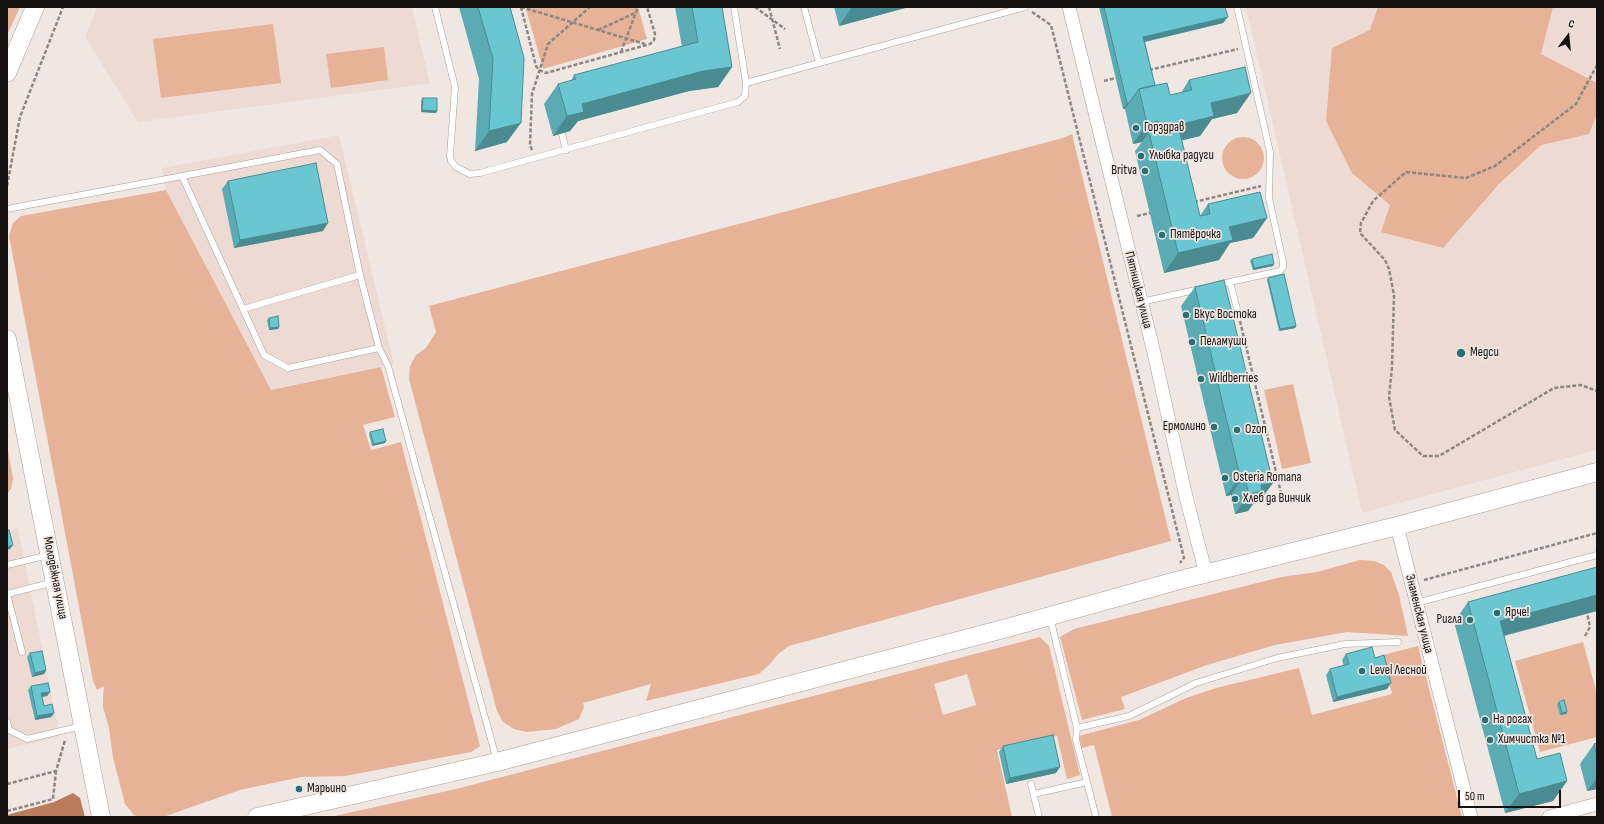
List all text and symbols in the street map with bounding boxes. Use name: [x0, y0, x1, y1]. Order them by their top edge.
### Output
north arrow: [1548, 16, 1588, 56]
text: С: [1567, 17, 1576, 31]
place label: Горздрав: [1144, 120, 1184, 136]
marker: Горздрав: [1131, 123, 1141, 133]
place label: Улыбка радуги: [1149, 148, 1214, 164]
marker: Улыбка радуги: [1136, 151, 1146, 161]
place label: Britva: [1111, 163, 1137, 179]
marker: Britva: [1140, 166, 1150, 176]
place label: Пятёрочка: [1170, 227, 1221, 243]
marker: Пятёрочка: [1157, 230, 1167, 240]
street label: Пятницкая улица: [1121, 250, 1155, 330]
place label: Вкус Востока: [1194, 307, 1257, 323]
marker: Вкус Востока: [1181, 310, 1191, 320]
place label: Пеламуши: [1200, 334, 1247, 350]
marker: Пеламуши: [1187, 337, 1197, 347]
place label: Медси: [1470, 345, 1499, 361]
marker: Медси: [1455, 347, 1467, 359]
place label: Wildberries: [1209, 371, 1258, 387]
marker: Wildberries: [1196, 374, 1206, 384]
place label: Ермолино: [1163, 419, 1206, 435]
marker: Ермолино: [1209, 422, 1219, 432]
place label: Ozon: [1245, 422, 1267, 438]
marker: Ozon: [1232, 425, 1242, 435]
place label: Osteria Romana: [1233, 470, 1302, 486]
marker: Osteria Romana: [1220, 473, 1230, 483]
place label: Хлеб да Винчик: [1243, 491, 1311, 507]
marker: Хлеб да Винчик: [1230, 494, 1240, 504]
street label: Молодёжная улица: [39, 535, 71, 621]
street label: Знаменская улица: [1402, 573, 1436, 655]
place label: Ярче!: [1505, 605, 1529, 621]
marker: Ярче!: [1492, 608, 1502, 618]
place label: Ригла: [1437, 612, 1462, 628]
marker: Ригла: [1465, 615, 1475, 625]
place label: Level Лесной: [1370, 663, 1427, 679]
marker: Level Лесной: [1357, 666, 1367, 676]
place label: На рогах: [1493, 712, 1532, 728]
marker: На рогах: [1480, 715, 1490, 725]
place label: Химчистка №1: [1498, 732, 1566, 748]
marker: Химчистка №1: [1485, 735, 1495, 745]
place label: Марьино: [307, 781, 346, 797]
scale bar: [1460, 782, 1563, 808]
marker: Марьино: [294, 784, 304, 794]
text: 50 m: [1465, 789, 1485, 804]

